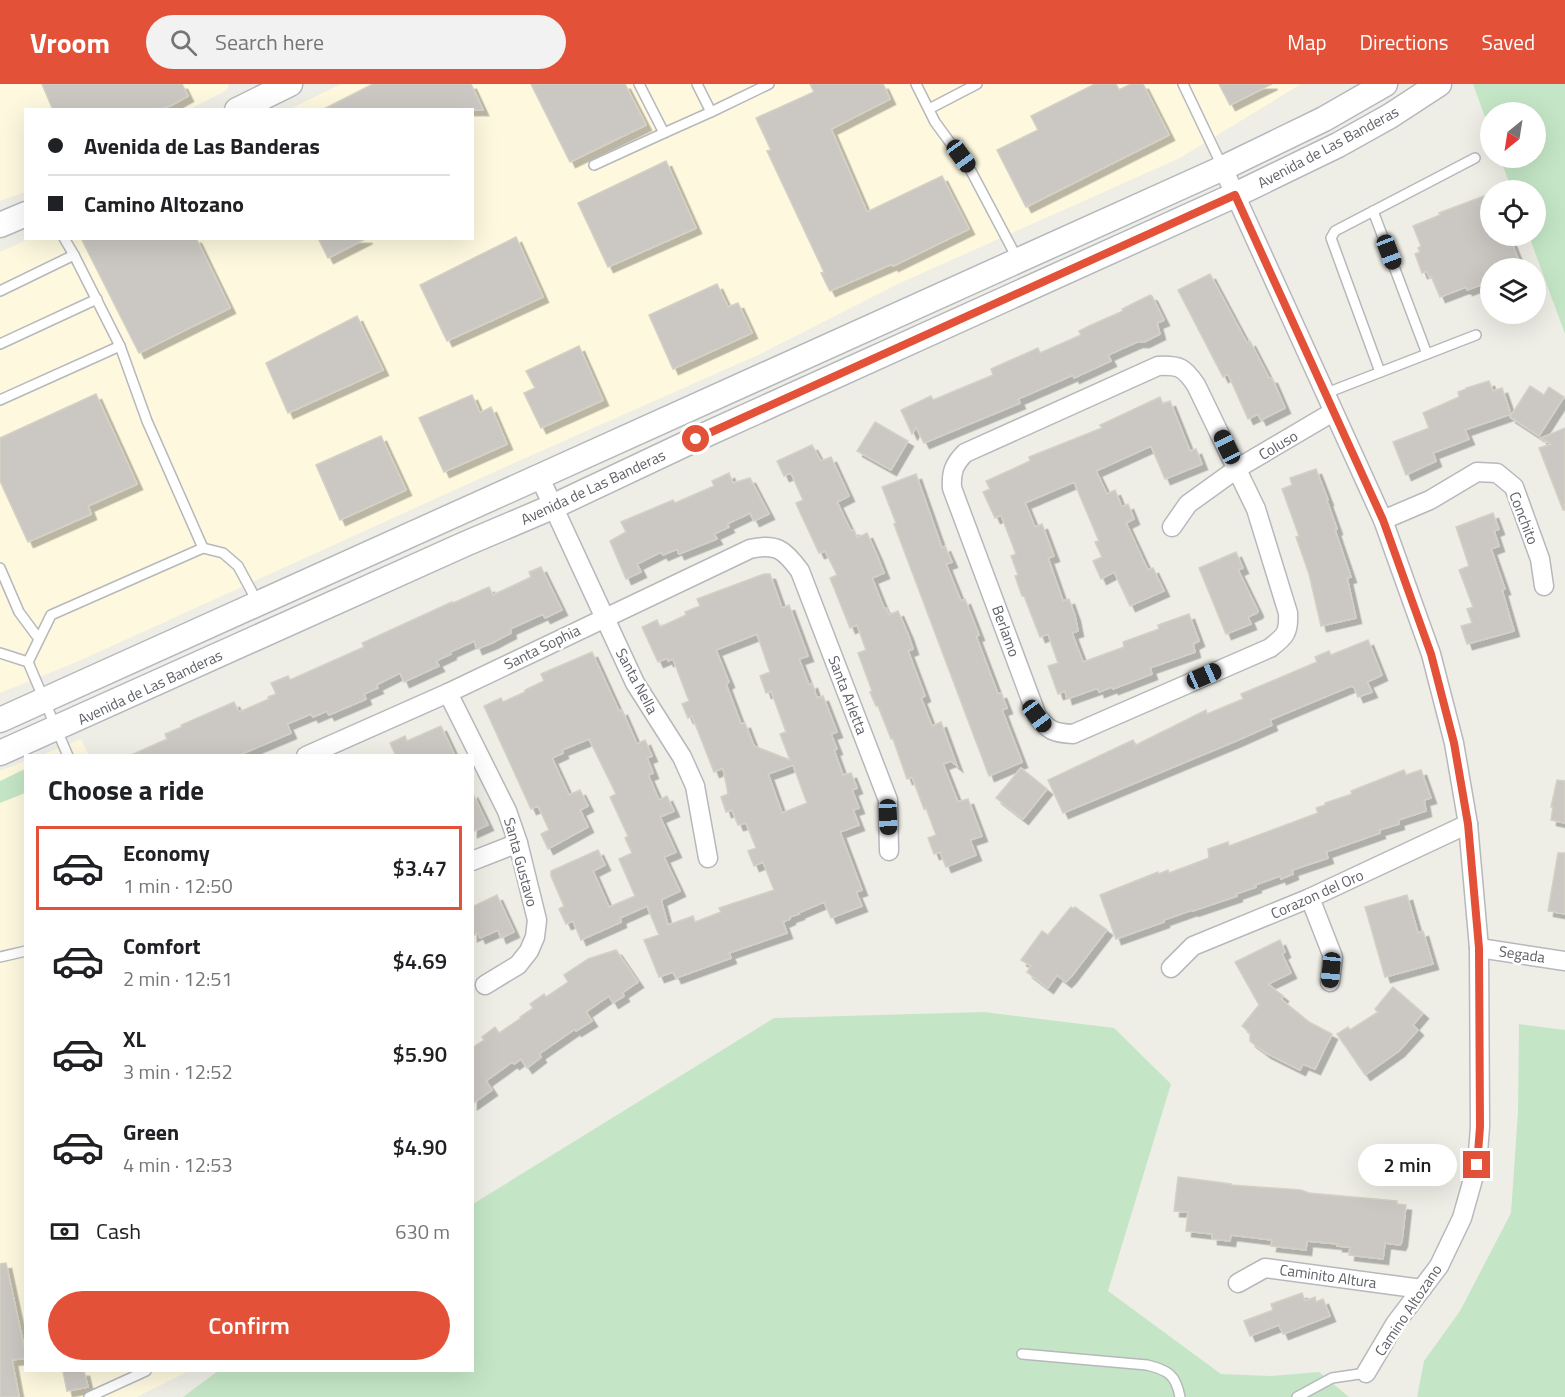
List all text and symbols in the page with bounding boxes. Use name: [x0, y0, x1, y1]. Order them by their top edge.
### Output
search box: [146, 15, 566, 69]
text: Vroom: [30, 21, 110, 64]
text: Search here: [215, 25, 324, 59]
icon: search: [167, 26, 200, 59]
text: Map: [1287, 26, 1327, 58]
text: Directions: [1360, 26, 1449, 58]
text: Saved: [1482, 26, 1535, 58]
street label: Avenida de Las Banderas: [1253, 100, 1403, 194]
north arrow: [1480, 102, 1546, 168]
map controls: [1480, 102, 1546, 324]
text: Avenida de Las Banderas: [84, 129, 320, 163]
car: [943, 136, 979, 176]
button: locate: [1480, 180, 1546, 246]
text: Camino Altozano: [84, 187, 244, 221]
car: [1374, 232, 1404, 272]
button: layers: [1480, 258, 1546, 324]
street label: Coluso: [1254, 424, 1302, 466]
route start: [682, 425, 709, 452]
car: [1211, 427, 1243, 467]
street label: Avenida de Las Banderas: [517, 443, 669, 531]
street label: Conchito: [1503, 488, 1545, 548]
street label: Berlamo: [986, 602, 1026, 660]
street label: Santa Sophia: [500, 618, 585, 675]
street label: Avenida de Las Banderas: [74, 643, 226, 731]
street label: Santa Nella: [610, 644, 664, 719]
street label: Santa Arletta: [822, 652, 874, 738]
car: [1184, 660, 1224, 692]
car: [1019, 696, 1055, 736]
text: Choose a ride: [48, 769, 204, 810]
car: [878, 799, 898, 835]
street label: Santa Gustavo: [498, 815, 544, 909]
text: Economy: [123, 836, 210, 870]
icon: car: [51, 841, 105, 895]
text: $3.47: [392, 851, 447, 885]
street label: Corazon del Oro: [1267, 863, 1367, 925]
text: 1 min · 12:50: [123, 870, 233, 901]
text: Comfort: [123, 929, 201, 963]
icon: car: [51, 934, 105, 988]
street label: Segada: [1497, 939, 1547, 969]
text: $4.69: [392, 944, 447, 978]
car: [1320, 951, 1342, 989]
text: 2 min · 12:51: [123, 963, 233, 994]
text: XL: [123, 1022, 146, 1056]
icon: car: [51, 1027, 105, 1081]
text: $5.90: [392, 1037, 447, 1071]
text: 3 min · 12:52: [123, 1056, 233, 1087]
text: Green: [123, 1115, 179, 1149]
icon: car: [51, 1120, 105, 1174]
text: $4.90: [392, 1130, 447, 1164]
callout: 2 min: [1357, 1144, 1456, 1186]
text: 4 min · 12:53: [123, 1149, 233, 1180]
text: 2 min: [1383, 1149, 1432, 1180]
route end: [1463, 1151, 1490, 1178]
text: Cash: [96, 1214, 141, 1248]
icon: cash: [48, 1215, 81, 1248]
text: 630 m: [395, 1216, 450, 1247]
street label: Caminito Altura: [1278, 1258, 1378, 1294]
street label: Camino Altozano: [1369, 1259, 1447, 1361]
button: Confirm: [48, 1291, 450, 1360]

